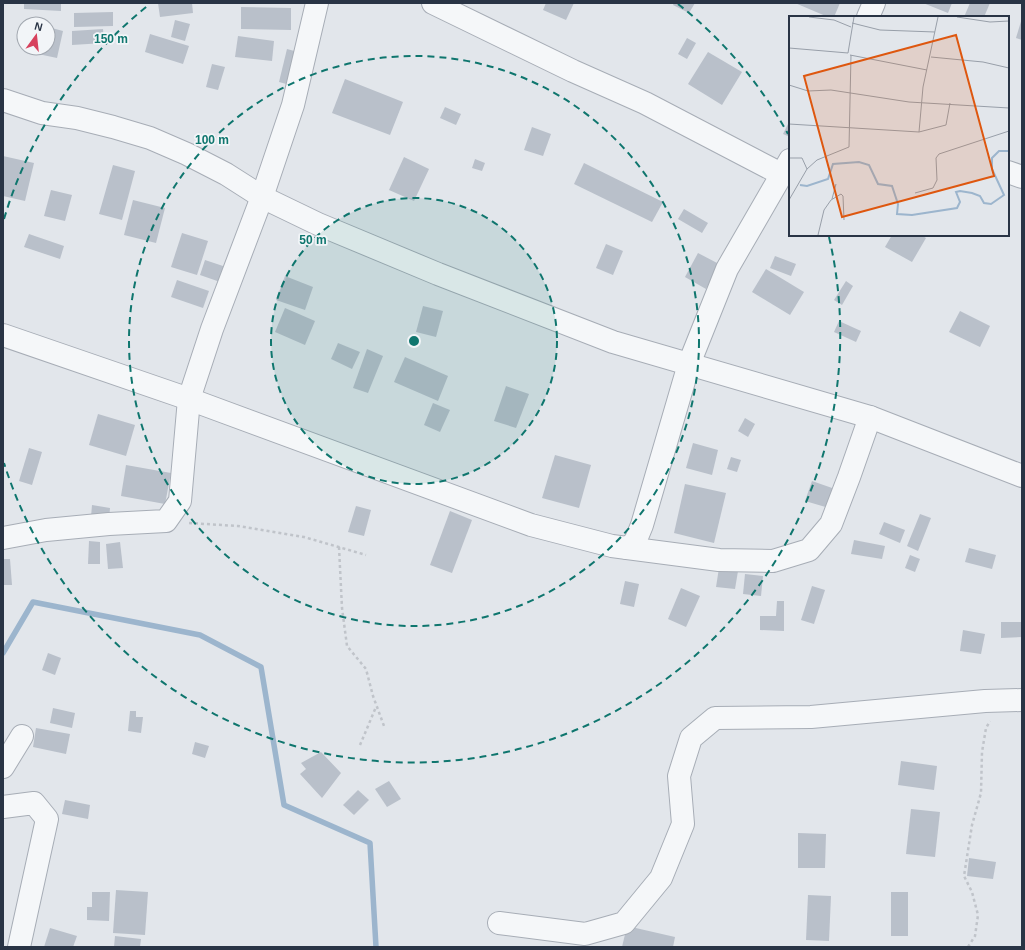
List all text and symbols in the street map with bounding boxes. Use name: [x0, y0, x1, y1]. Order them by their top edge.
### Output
north arrow: [16, 16, 56, 56]
inset map: [789, 16, 1009, 236]
text: N: [33, 20, 44, 33]
text: 150 m: [94, 32, 128, 46]
text: 100 m: [195, 133, 229, 147]
text: 50 m: [299, 233, 327, 247]
centre of rings: [407, 334, 421, 348]

